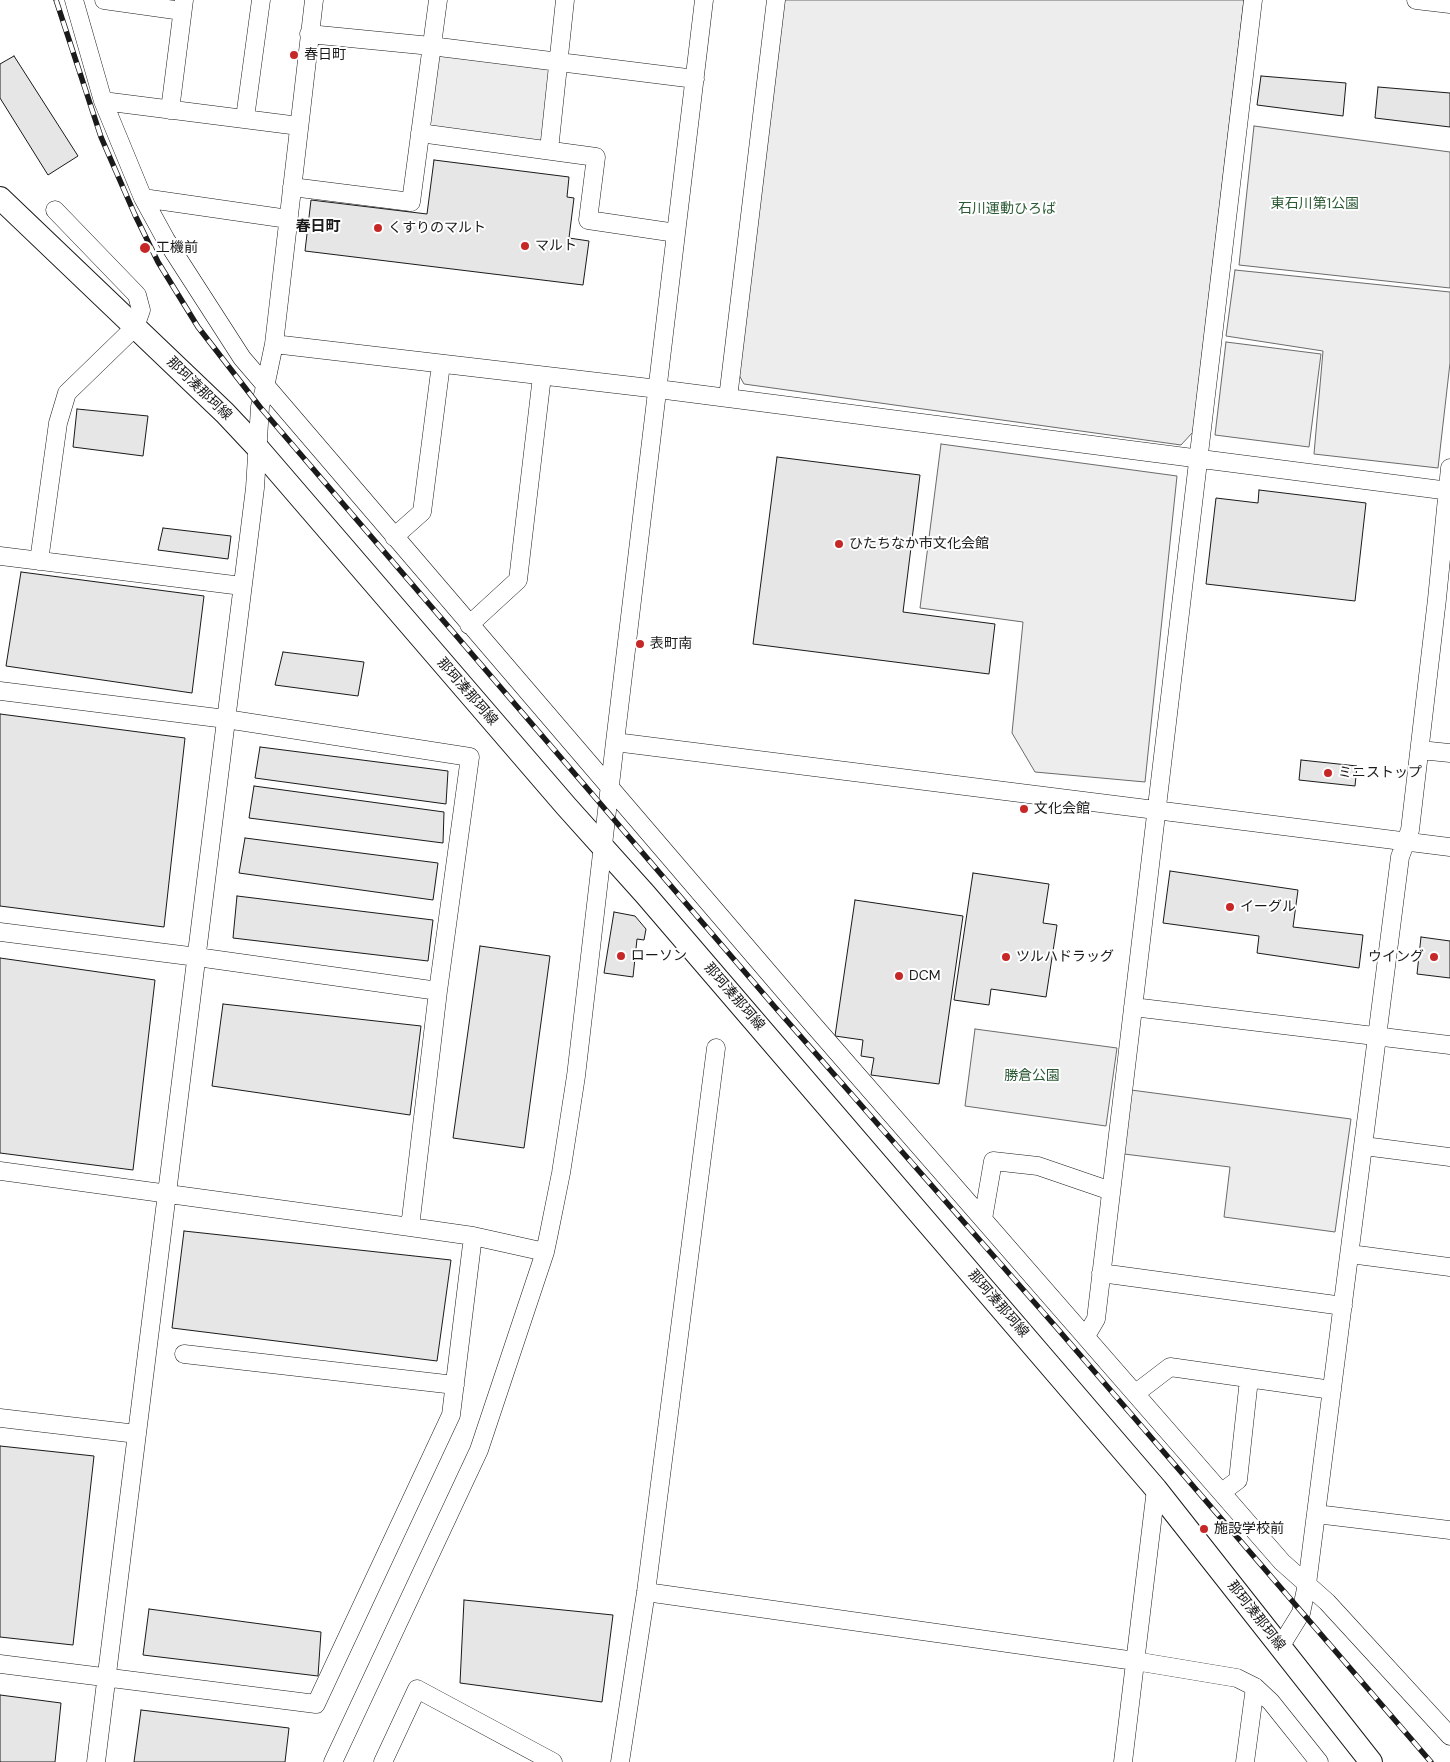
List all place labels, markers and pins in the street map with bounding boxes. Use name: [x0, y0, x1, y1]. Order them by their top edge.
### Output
place label: 春日町: [304, 47, 346, 63]
marker: 春日町: [288, 49, 300, 61]
place label: くすりのマルト: [388, 220, 486, 236]
marker: くすりのマルト: [372, 222, 384, 234]
place label: マルト: [535, 238, 577, 254]
place label: 工機前: [156, 240, 198, 256]
marker: マルト: [519, 240, 531, 252]
marker: 工機前: [138, 241, 152, 255]
place label: ひたちなか市文化会館: [849, 536, 989, 552]
marker: ひたちなか市文化会館: [833, 538, 845, 550]
place label: 表町南: [650, 636, 692, 652]
marker: 表町南: [634, 638, 646, 650]
place label: ミニストップ: [1338, 765, 1422, 781]
marker: ミニストップ: [1322, 767, 1334, 779]
place label: 文化会館: [1034, 801, 1090, 817]
marker: 文化会館: [1018, 803, 1030, 815]
place label: イーグル: [1240, 899, 1296, 915]
marker: イーグル: [1224, 901, 1236, 913]
place label: ローソン: [631, 948, 687, 964]
place label: ツルハドラッグ: [1016, 949, 1114, 965]
place label: ウイング: [1368, 949, 1424, 965]
marker: ローソン: [615, 950, 627, 962]
marker: ツルハドラッグ: [1000, 951, 1012, 963]
marker: ウイング: [1428, 951, 1440, 963]
place label: DCM: [909, 968, 940, 984]
marker: DCM: [893, 970, 905, 982]
place label: 施設学校前: [1214, 1521, 1284, 1537]
marker: 施設学校前: [1198, 1523, 1210, 1535]

